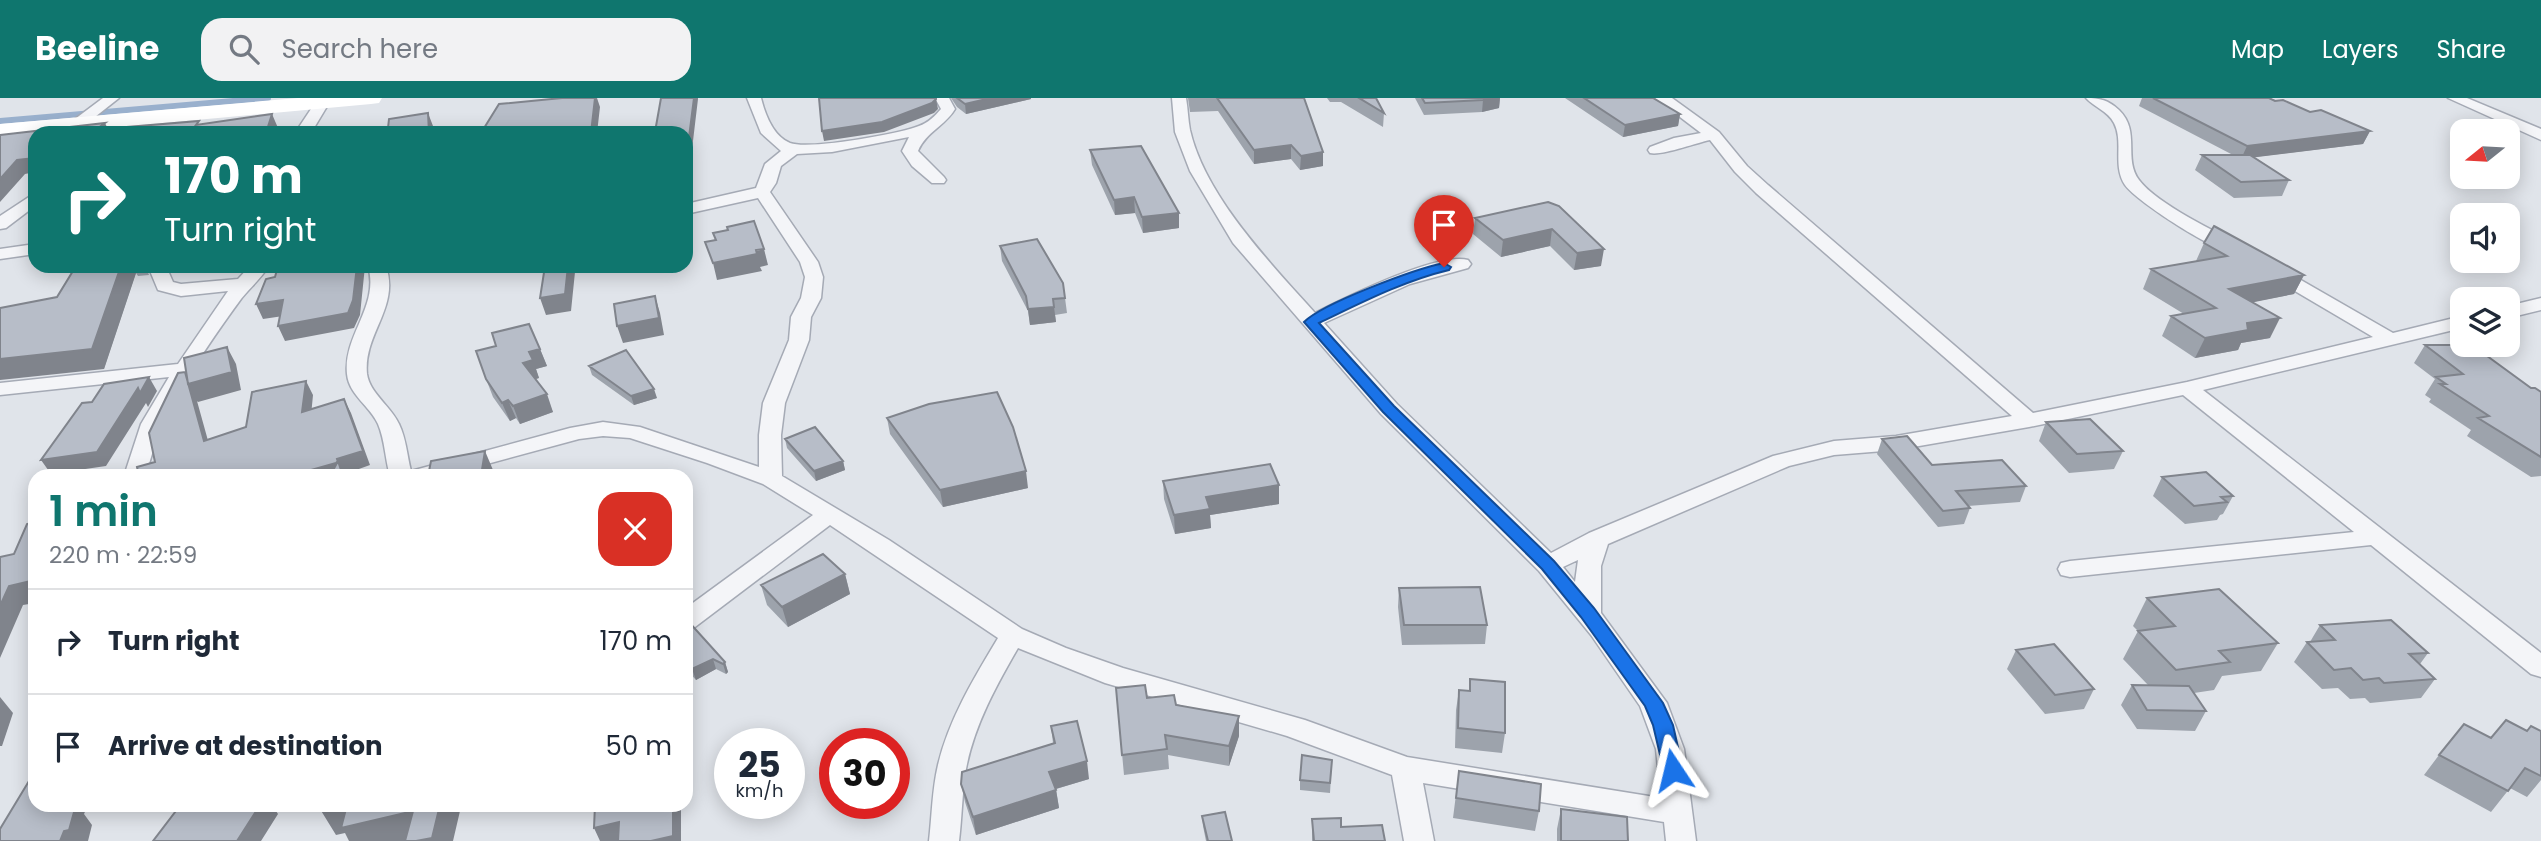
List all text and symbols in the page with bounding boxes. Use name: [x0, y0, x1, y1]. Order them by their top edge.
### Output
search box: [201, 18, 691, 81]
text: Beeline: [35, 25, 159, 72]
icon: search: [225, 30, 263, 68]
text: Search here: [281, 31, 438, 67]
text: Map: [2231, 33, 2284, 66]
text: Layers: [2322, 33, 2398, 66]
text: Share: [2436, 33, 2506, 66]
north arrow: [2450, 119, 2520, 189]
map controls: [2450, 119, 2520, 357]
text: 170 m: [164, 142, 303, 210]
icon: right: [49, 154, 140, 245]
pin: [1414, 195, 1474, 267]
button: sound: [2450, 203, 2520, 273]
icon: arrive: [1425, 206, 1463, 244]
text: Turn right: [164, 207, 316, 252]
button: layers: [2450, 287, 2520, 357]
text: 1 min: [49, 482, 158, 541]
button: close: [598, 492, 672, 566]
text: 220 m · 22:59: [49, 539, 197, 571]
icon: right: [49, 623, 87, 661]
text: Turn right: [108, 623, 240, 659]
text: 170 m: [599, 623, 672, 659]
icon: arrive: [49, 728, 87, 766]
text: Arrive at destination: [108, 728, 383, 764]
text: 50 m: [606, 728, 672, 764]
speed limit sign: 30: [819, 728, 910, 819]
position arrow: [1636, 733, 1710, 807]
text: 25: [738, 740, 781, 789]
text: km/h: [736, 778, 783, 803]

